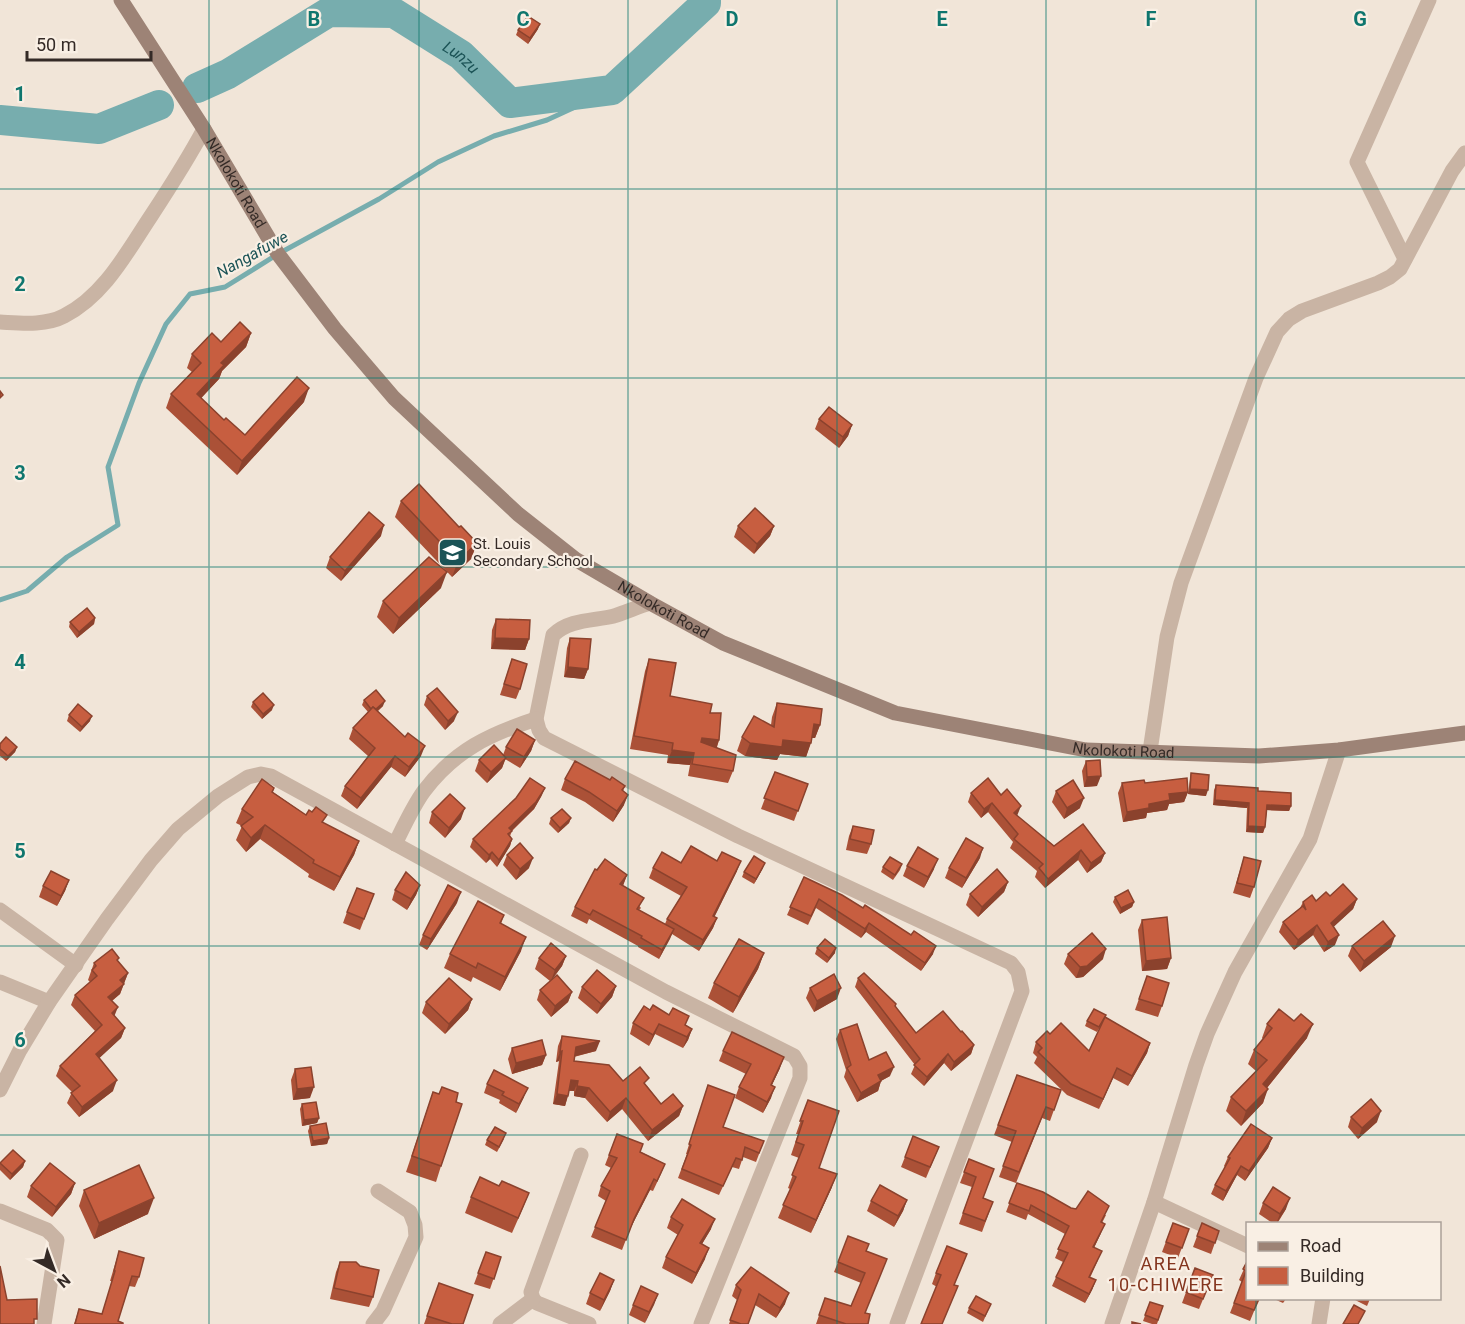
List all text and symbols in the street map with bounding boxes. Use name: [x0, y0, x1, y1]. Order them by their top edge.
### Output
text: B: [308, 7, 320, 31]
text: C: [516, 7, 530, 31]
text: D: [726, 7, 739, 31]
text: E: [936, 7, 948, 31]
text: F: [1146, 7, 1157, 31]
text: G: [1353, 7, 1367, 31]
scale bar: [27, 24, 152, 62]
text: 50 m: [36, 34, 76, 55]
water label: Lunzu: [439, 37, 483, 78]
text: 1: [14, 82, 26, 106]
street label: Nkolokoti Road: [202, 134, 270, 231]
water label: Nangafuwe: [213, 227, 291, 282]
text: 2: [14, 272, 26, 296]
text: 3: [14, 461, 26, 485]
place label: St. Louis Secondary School: [473, 535, 593, 570]
school or university icon: St. Louis Secondary School: [436, 537, 468, 569]
street label: Nkolokoti Road: [614, 577, 712, 643]
text: 4: [14, 650, 26, 674]
street label: Nkolokoti Road: [1071, 739, 1175, 762]
text: 5: [14, 839, 26, 863]
text: 6: [14, 1028, 26, 1052]
legend: [1246, 1222, 1441, 1300]
text: Road: [1300, 1235, 1341, 1256]
north arrow: [24, 1240, 84, 1300]
district label: AREA 10-CHIWERE: [1107, 1253, 1225, 1295]
text: Building: [1300, 1265, 1364, 1286]
text: N: [53, 1270, 74, 1292]

